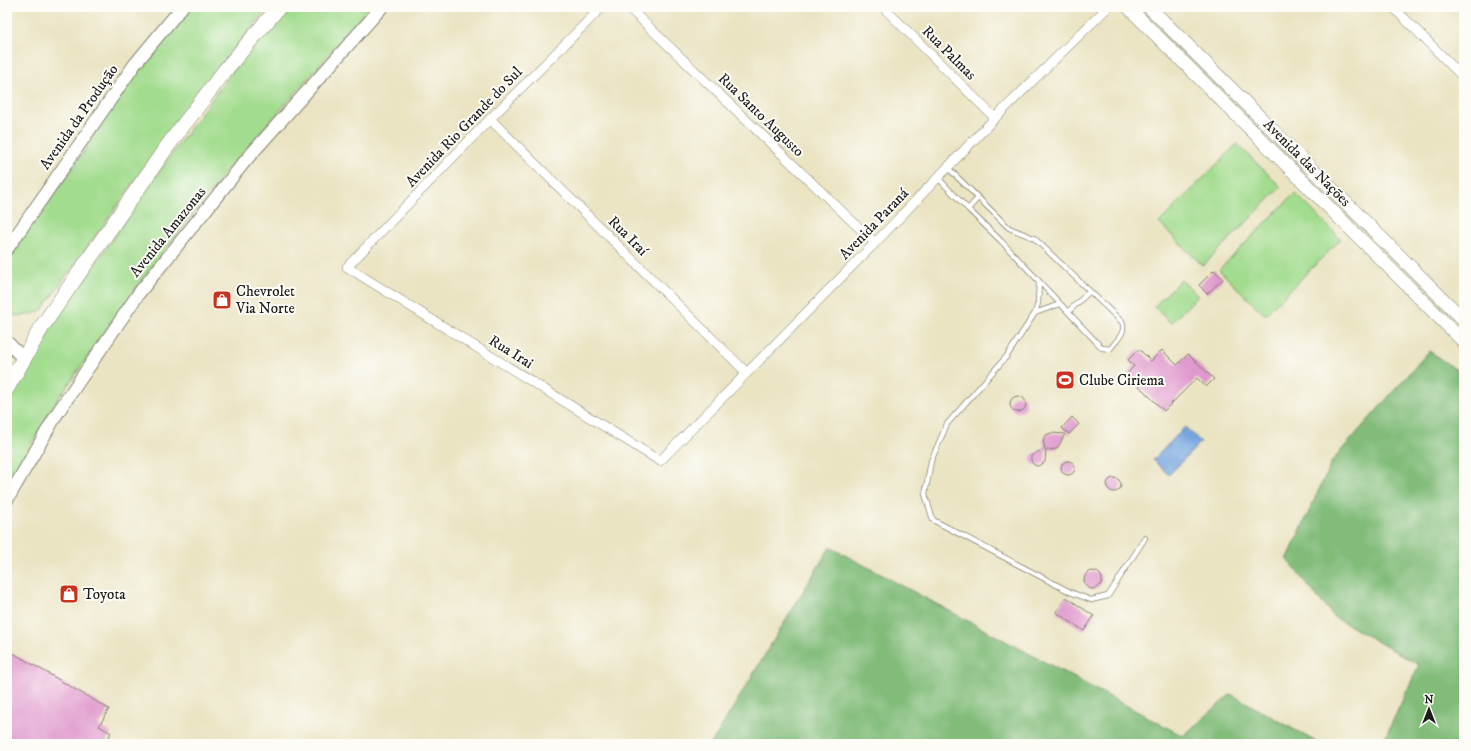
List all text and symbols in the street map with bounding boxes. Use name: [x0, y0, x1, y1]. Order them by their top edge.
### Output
street label: Rua Palmas: [918, 22, 980, 84]
street label: Avenida da Produção: [36, 61, 122, 173]
street label: Avenida Rio Grande do Sul: [402, 63, 527, 191]
street label: Rua Santo Augusto: [714, 69, 808, 161]
street label: Avenida das Nações: [1259, 115, 1355, 211]
street label: Avenida Amazonas: [126, 183, 210, 281]
street label: Avenida Paraná: [835, 184, 913, 264]
street label: Rua Iraí: [604, 212, 653, 261]
place label: Chevrolet Via Norte: [235, 282, 295, 318]
shop icon: Chevrolet Via Norte: [211, 289, 233, 311]
street label: Rua Irai: [485, 331, 537, 373]
sports icon: Clube Ciriema: [1054, 369, 1076, 391]
place label: Clube Ciriema: [1079, 371, 1165, 390]
shop icon: Toyota: [58, 583, 80, 605]
place label: Toyota: [83, 585, 126, 604]
north arrow: [1409, 689, 1449, 729]
text: N: [1424, 693, 1434, 707]

